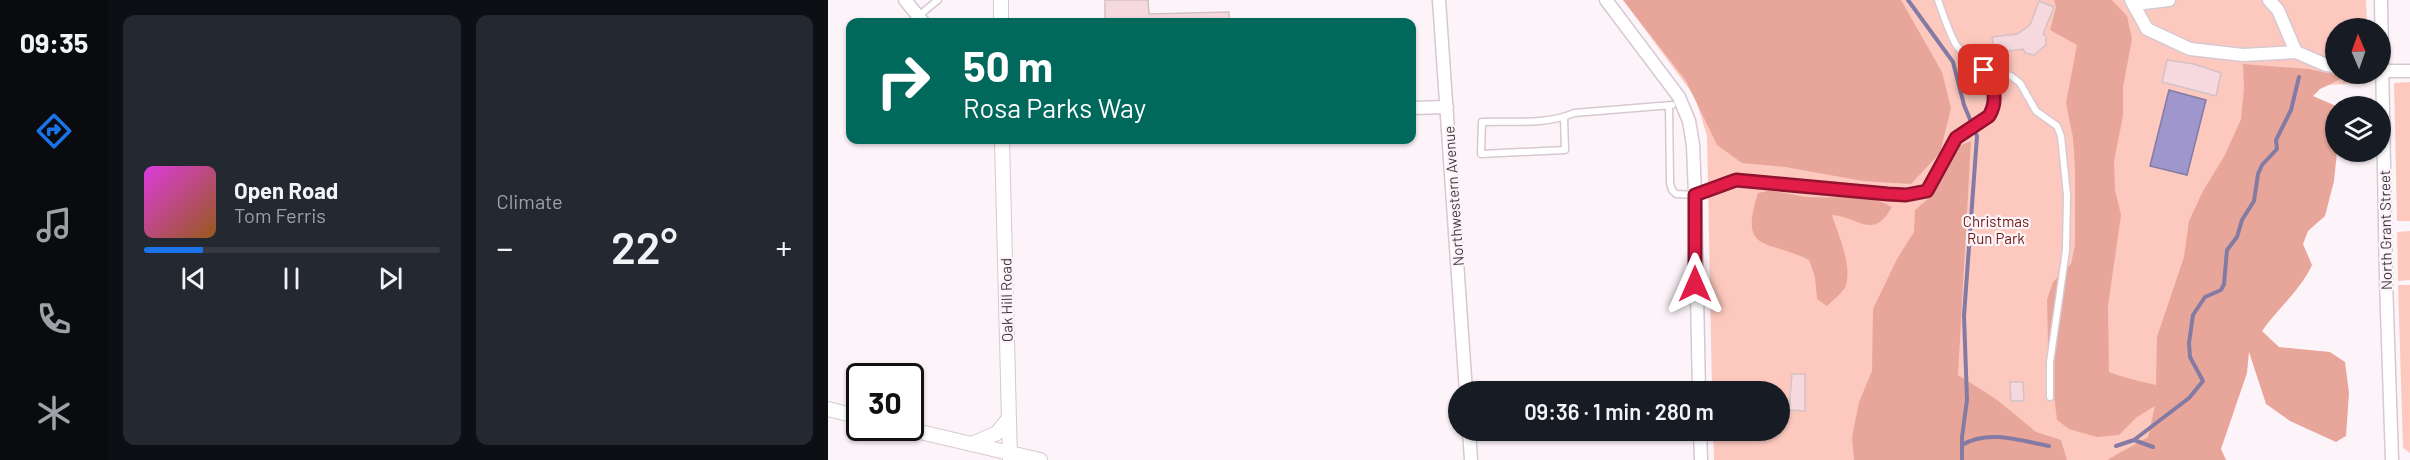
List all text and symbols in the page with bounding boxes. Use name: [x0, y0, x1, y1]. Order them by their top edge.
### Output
north arrow: [2325, 18, 2391, 84]
map controls: [2325, 18, 2391, 162]
text: 09:35: [20, 26, 88, 58]
text: 50 m: [963, 40, 1053, 90]
icon: right: [864, 42, 942, 120]
pin: [1958, 44, 2009, 95]
icon: arrive: [1967, 53, 2000, 86]
text: Rosa Parks Way: [963, 91, 1146, 123]
button: layers: [2325, 96, 2391, 162]
icon: directions: [33, 110, 75, 152]
street label: Northwestern Avenue: [1439, 125, 1467, 267]
street label: North Grant Street: [2375, 170, 2395, 290]
text: Open Road: [234, 177, 338, 203]
text: Climate: [497, 189, 563, 213]
text: Tom Ferris: [234, 203, 326, 227]
icon: music: [33, 204, 75, 246]
park label: Christmas Run Park: [1963, 212, 2029, 247]
text: 22°: [611, 219, 678, 273]
text: −: [497, 227, 513, 267]
text: +: [775, 227, 792, 267]
position arrow: [1663, 252, 1727, 316]
street label: Oak Hill Road: [996, 258, 1016, 342]
icon: previous: [177, 262, 210, 295]
icon: pause: [275, 262, 308, 295]
icon: next: [374, 262, 407, 295]
icon: phone: [33, 298, 75, 340]
speed limit sign: 30: [846, 363, 924, 441]
icon: climate: [33, 392, 75, 434]
text: 09:36 · 1 min · 280 m: [1524, 398, 1714, 424]

